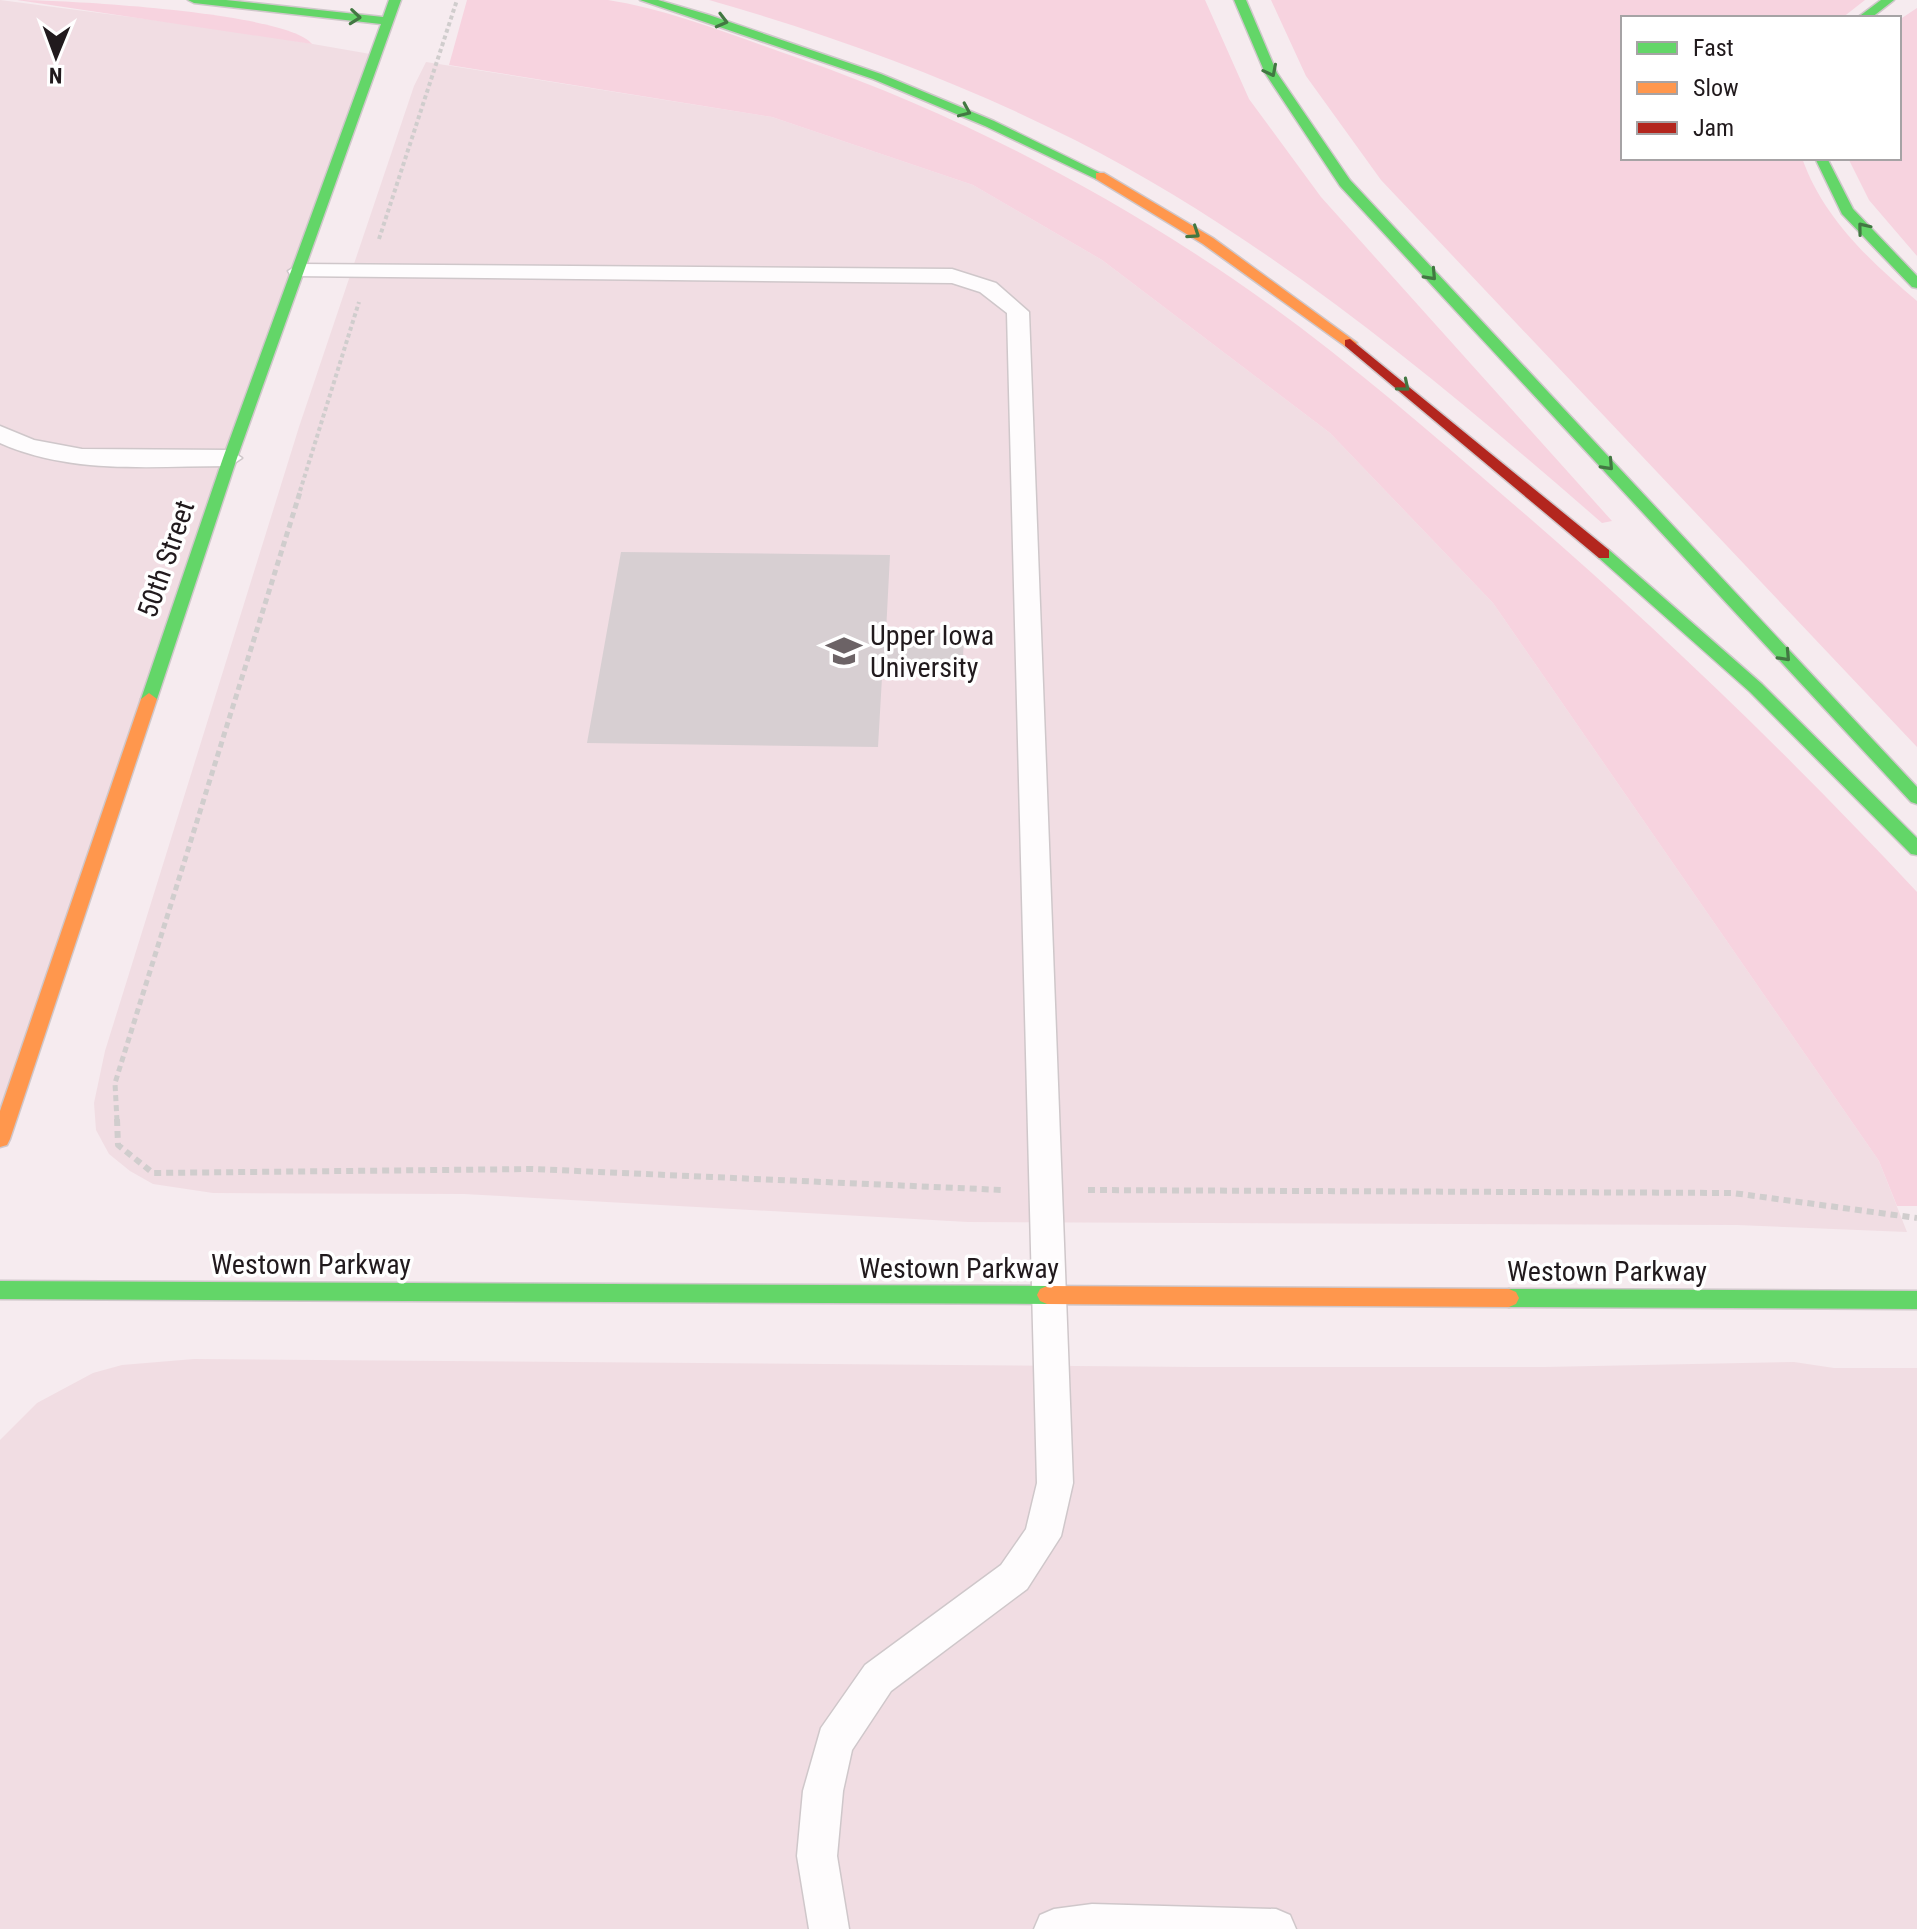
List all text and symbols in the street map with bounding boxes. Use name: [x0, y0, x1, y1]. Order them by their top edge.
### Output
one-way arrow: [349, 9, 362, 26]
one-way arrow: [714, 12, 728, 28]
north arrow: [16, 16, 96, 96]
legend: [1621, 16, 1901, 160]
text: Fast: [1693, 34, 1734, 62]
text: N: [49, 63, 63, 88]
one-way arrow: [1261, 63, 1277, 78]
text: Slow: [1693, 74, 1739, 102]
one-way arrow: [957, 101, 971, 117]
text: Jam: [1693, 114, 1734, 142]
one-way arrow: [1858, 222, 1872, 237]
one-way arrow: [1186, 223, 1200, 238]
one-way arrow: [1421, 266, 1436, 280]
one-way arrow: [1395, 376, 1410, 391]
one-way arrow: [1598, 456, 1612, 471]
street label: 50th Street: [131, 496, 201, 622]
place label: Upper Iowa University: [870, 619, 994, 684]
school or university icon: Upper Iowa University: [825, 632, 863, 670]
one-way arrow: [1775, 646, 1789, 661]
street label: Westown Parkway: [211, 1248, 411, 1281]
street label: Westown Parkway: [859, 1252, 1059, 1285]
street label: Westown Parkway: [1507, 1255, 1707, 1288]

